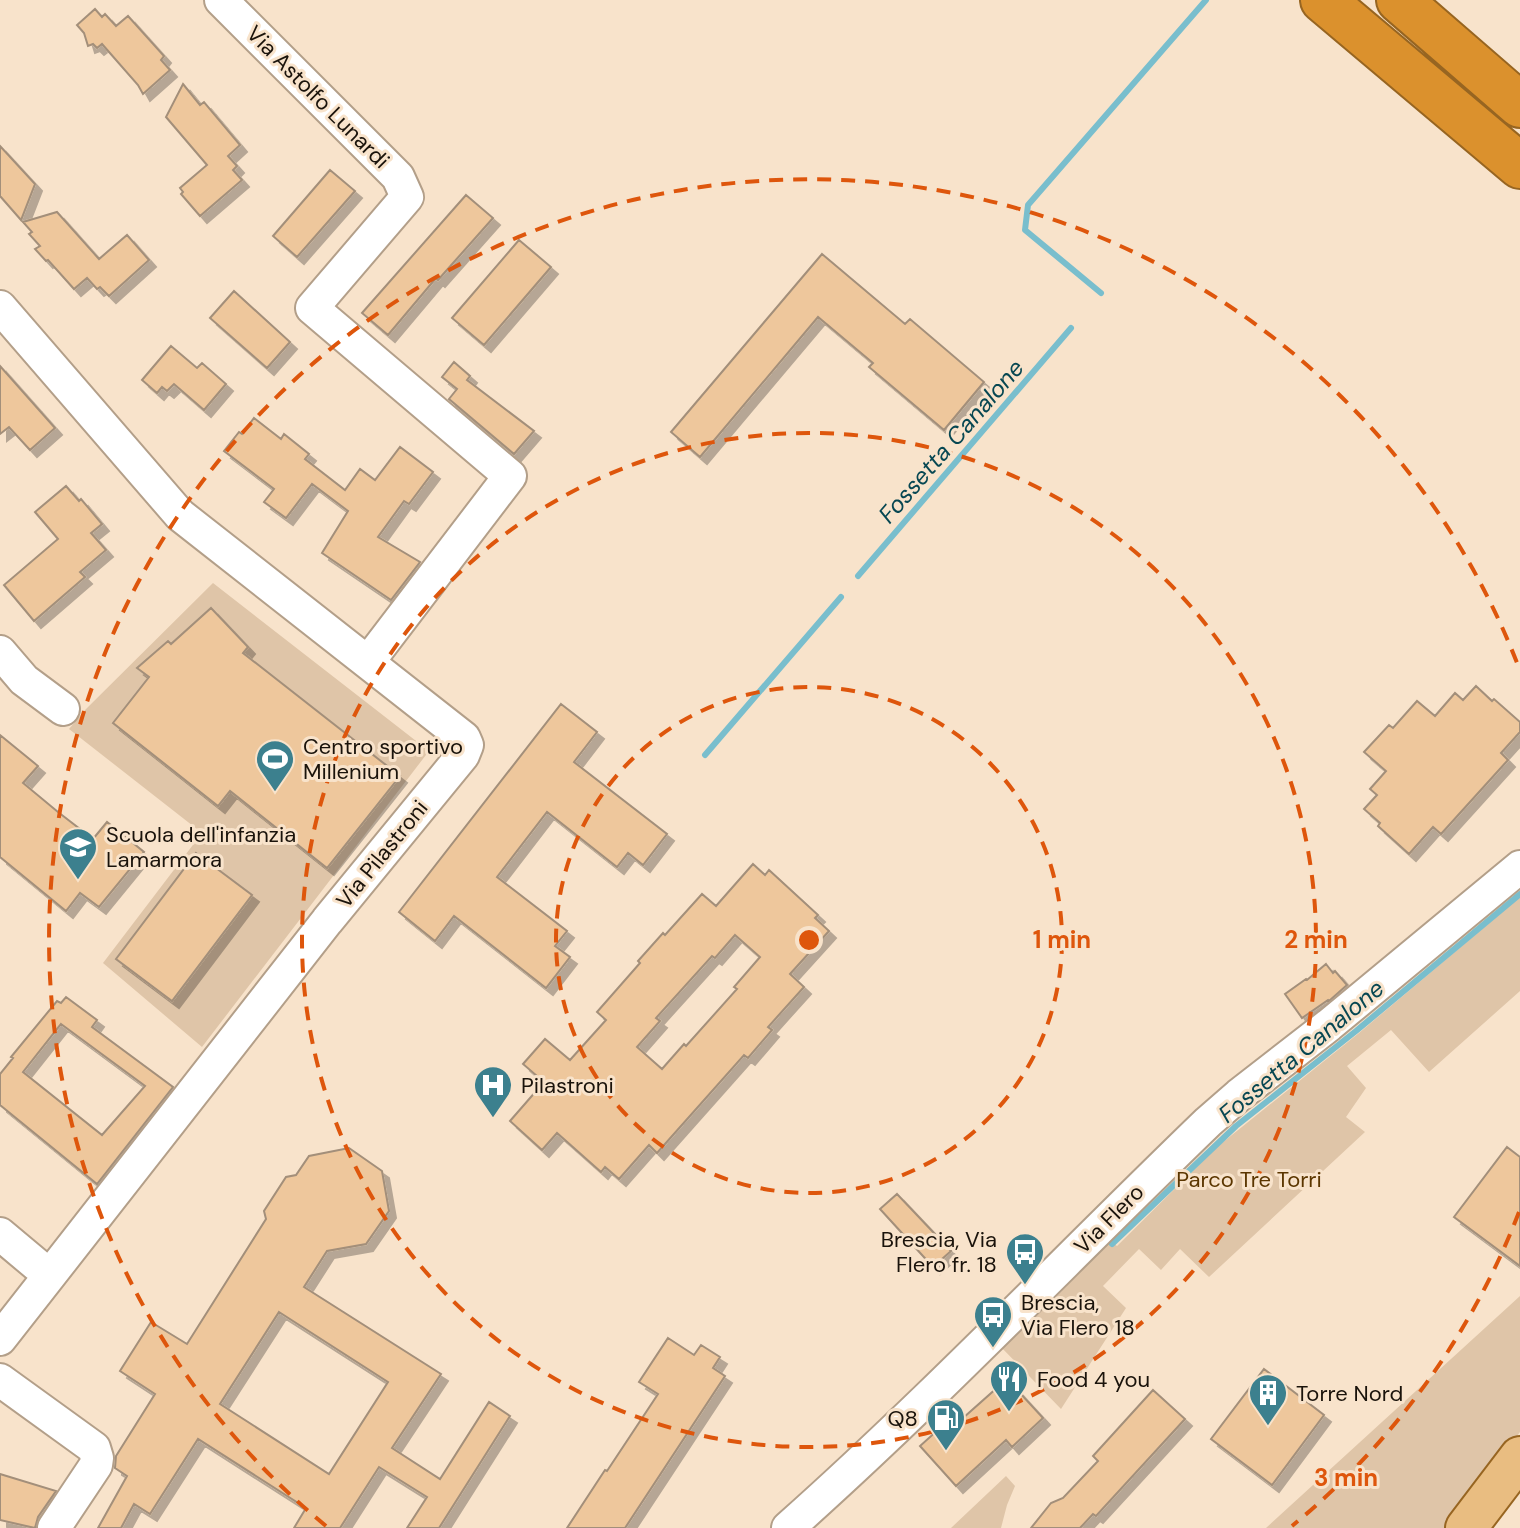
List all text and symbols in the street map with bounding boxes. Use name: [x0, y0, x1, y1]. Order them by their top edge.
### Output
street label: Via Astolfo Lunardi: [240, 19, 396, 175]
water label: Fossetta Canalone: [871, 353, 1031, 529]
place label: Centro sportivo Millenium: [303, 732, 463, 786]
sports icon: Centro sportivo Millenium: [254, 738, 296, 793]
street label: Via Pilastroni: [330, 794, 434, 914]
place label: Scuola dell'infanzia Lamarmora: [106, 820, 296, 874]
school or university icon: Scuola dell'infanzia Lamarmora: [57, 826, 99, 881]
text: 1 min: [1033, 924, 1091, 955]
text: 2 min: [1284, 924, 1348, 955]
centre of rings: [795, 926, 823, 954]
water label: Fossetta Canalone: [1212, 973, 1390, 1129]
hospital icon: Pilastroni: [472, 1064, 514, 1119]
place label: Pilastroni: [521, 1071, 614, 1100]
park label: Parco Tre Torri: [1176, 1165, 1322, 1194]
street label: Via Flero: [1068, 1178, 1150, 1260]
place label: Brescia, Via Flero fr. 18: [881, 1225, 997, 1279]
bus stop icon: Brescia, Via Flero fr. 18: [1004, 1231, 1046, 1286]
place label: Brescia, Via Flero 18: [1021, 1288, 1135, 1342]
bus stop icon: Brescia, Via Flero 18: [972, 1294, 1014, 1349]
restaurant icon: Food 4 you: [988, 1358, 1030, 1413]
place label: Food 4 you: [1037, 1365, 1150, 1394]
building icon: Torre Nord: [1247, 1372, 1289, 1427]
place label: Torre Nord: [1296, 1379, 1403, 1408]
fuel station icon: Q8: [925, 1397, 967, 1452]
place label: Q8: [888, 1404, 918, 1433]
text: 3 min: [1314, 1462, 1378, 1493]

